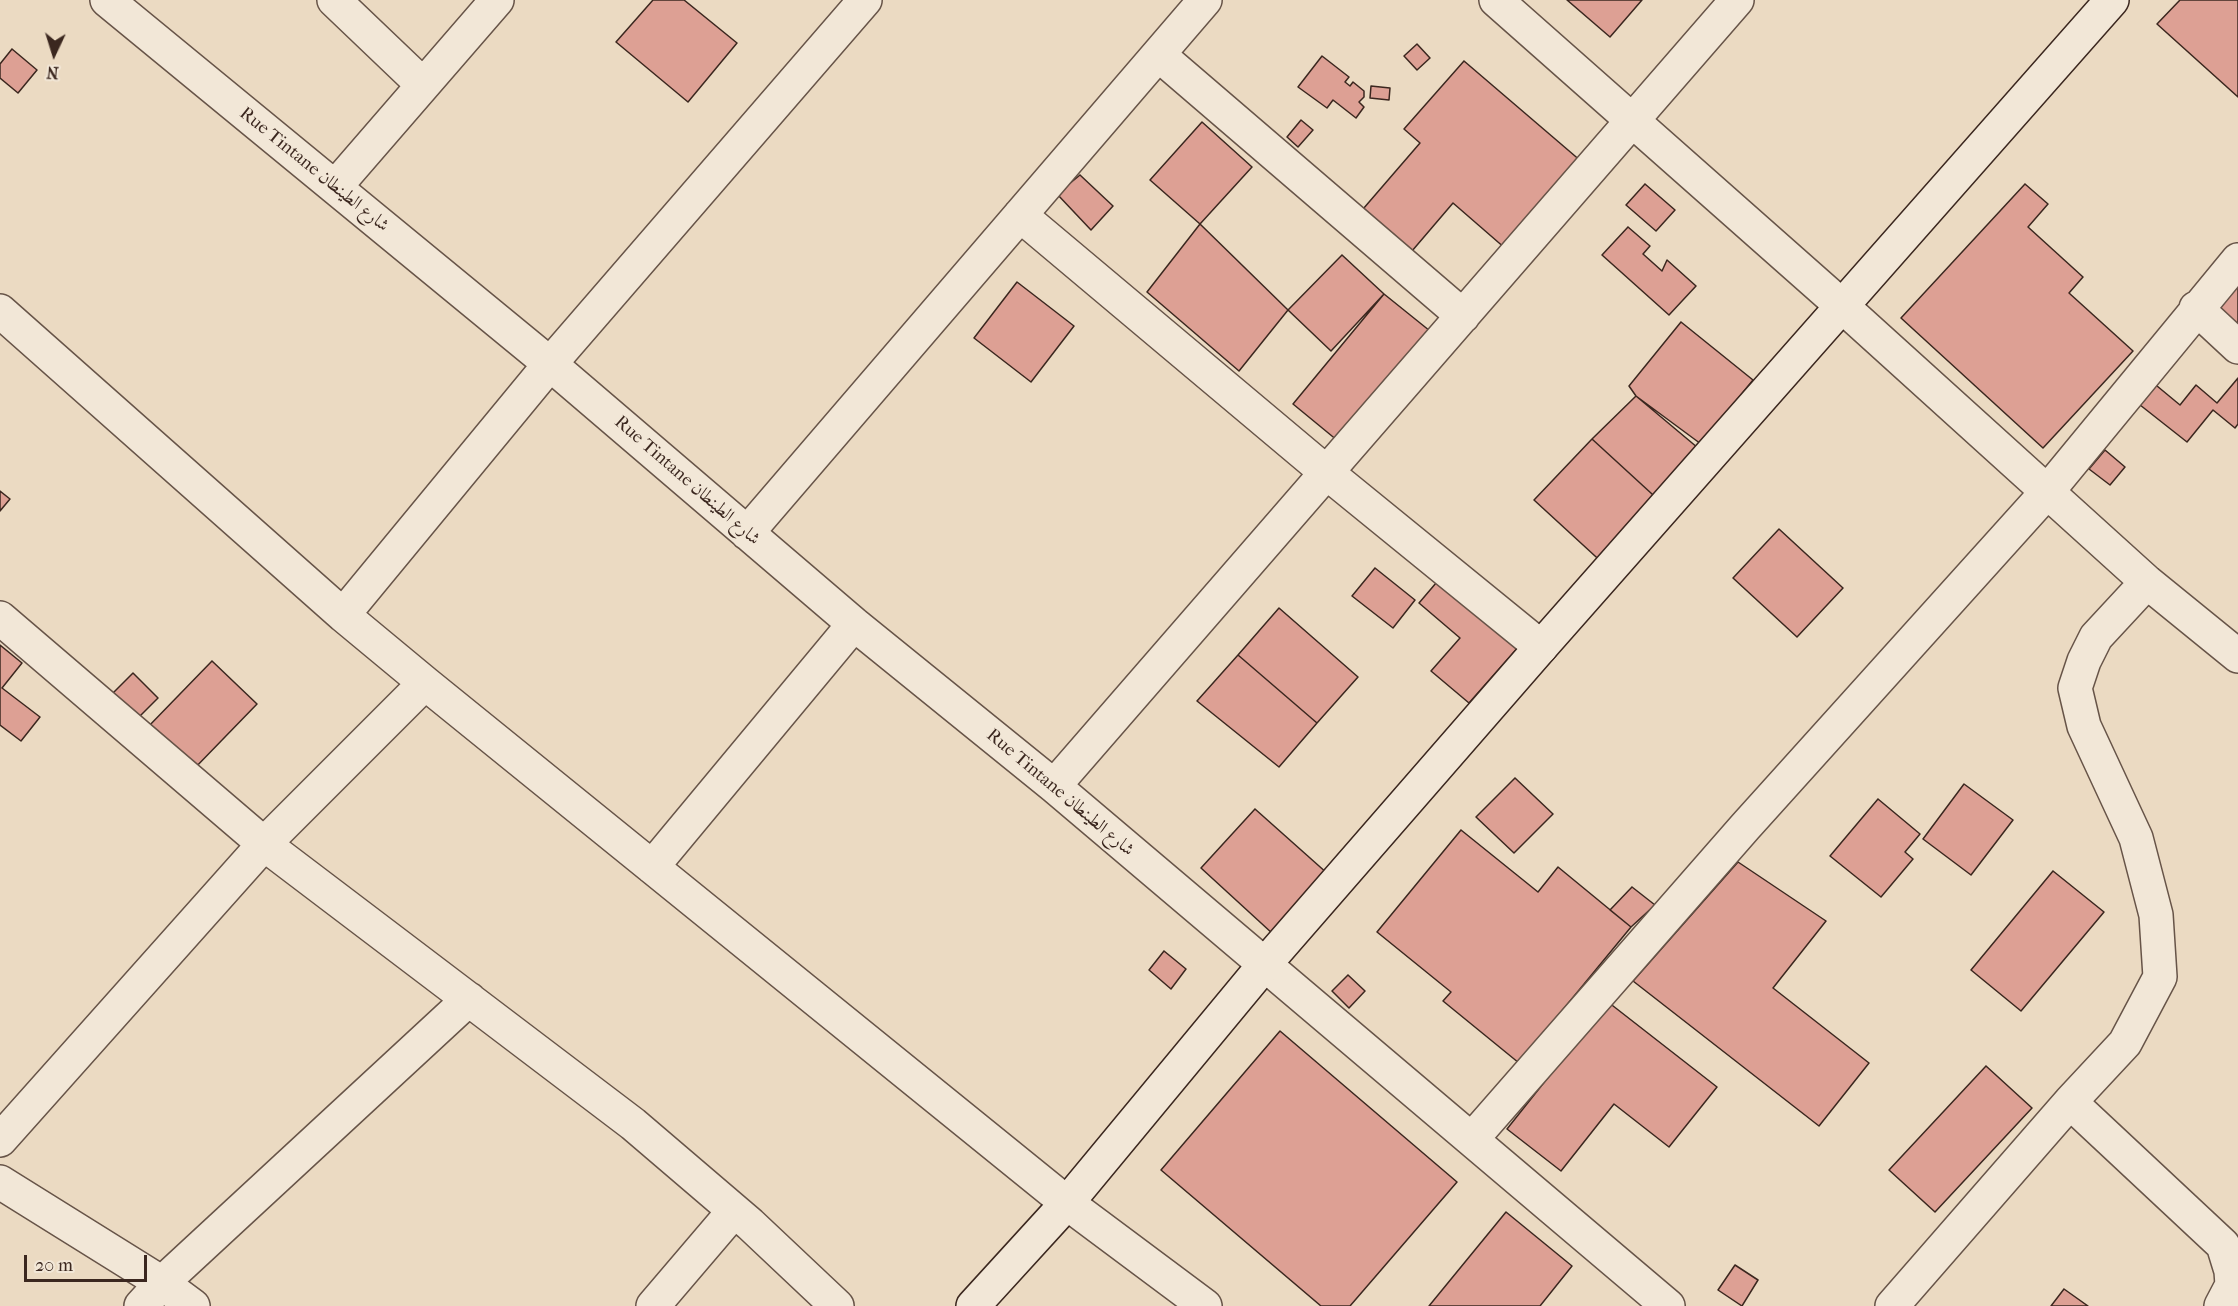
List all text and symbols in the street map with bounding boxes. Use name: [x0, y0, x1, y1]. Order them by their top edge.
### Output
north arrow: [24, 24, 84, 84]
text: N: [46, 63, 59, 82]
street label: Rue Tintane شارع الطينطان: [235, 103, 393, 237]
street label: Rue Tintane شارع الطينطان: [610, 412, 764, 550]
street label: Rue Tintane شارع الطينطان: [982, 725, 1138, 861]
scale bar: [27, 1243, 150, 1281]
text: 20 m: [35, 1255, 73, 1276]

